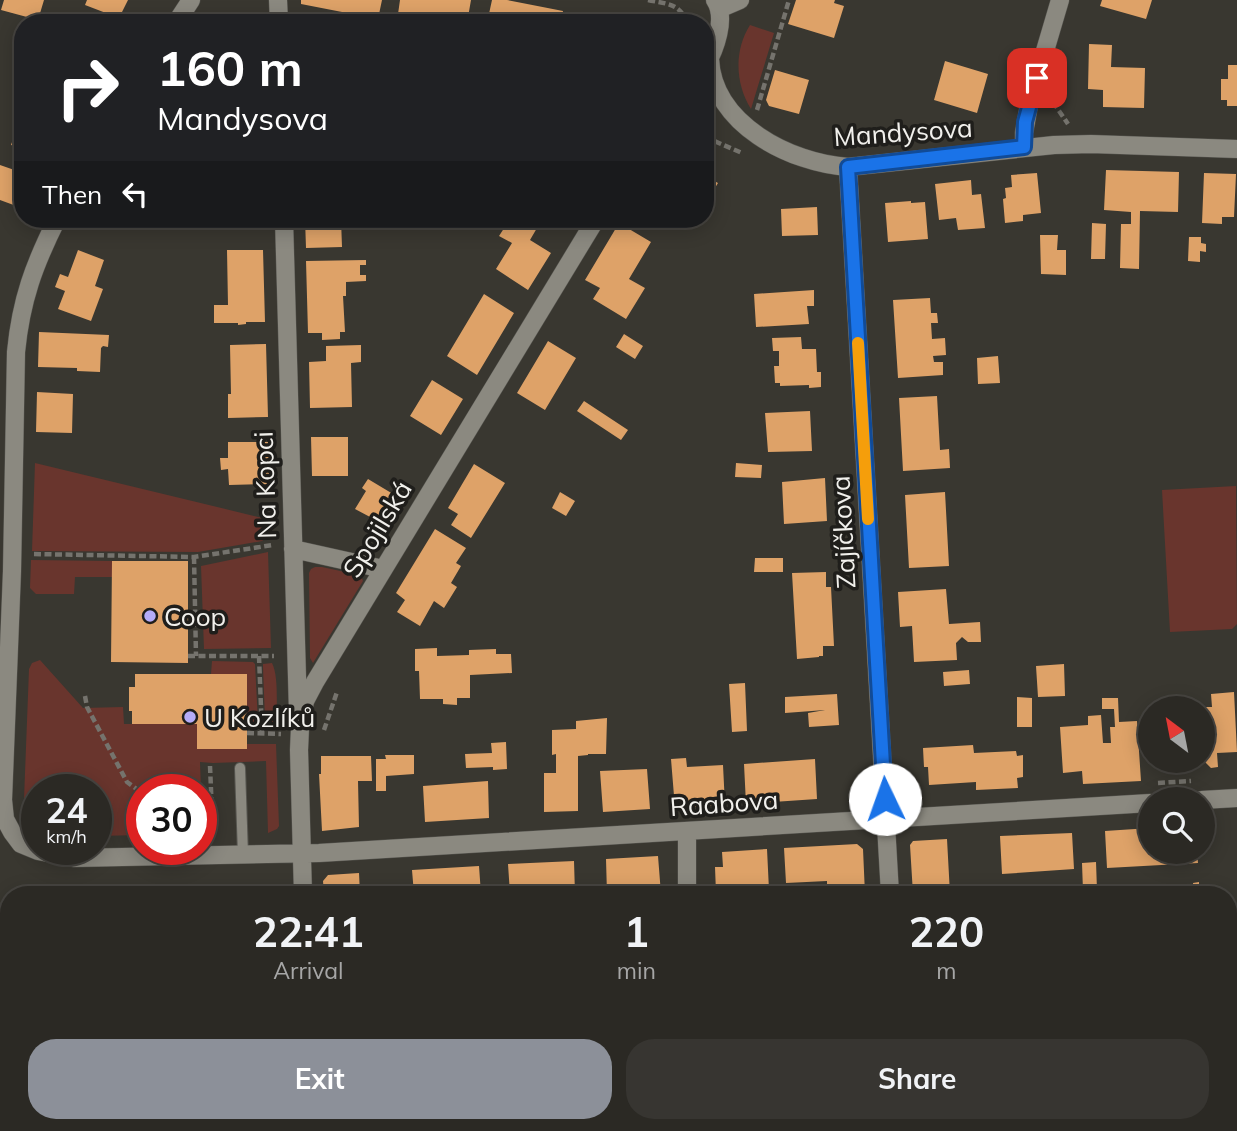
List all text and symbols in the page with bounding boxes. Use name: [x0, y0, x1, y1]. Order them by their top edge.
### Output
text: 160 m: [157, 37, 303, 98]
icon: right: [42, 42, 133, 133]
pin: [1007, 48, 1067, 108]
icon: arrive: [1018, 59, 1056, 97]
text: Mandysova: [157, 98, 328, 138]
street label: Mandysova: [833, 111, 973, 153]
icon: left: [116, 175, 154, 213]
text: Then: [42, 178, 102, 211]
street label: Na Kopci: [247, 431, 283, 539]
street label: Spojilská: [335, 475, 419, 583]
street label: Zajíčkova: [824, 475, 862, 589]
place label: Coop: [164, 600, 226, 633]
marker: Coop: [142, 608, 158, 624]
north arrow: [1138, 696, 1214, 774]
map controls: [1138, 696, 1215, 864]
place label: U Kozlíků: [204, 701, 315, 734]
marker: U Kozlíků: [182, 709, 198, 725]
position arrow: [848, 762, 922, 836]
speed limit sign: 30: [126, 774, 217, 865]
street label: Raabova: [669, 783, 779, 823]
button: search: [1138, 787, 1215, 864]
text: 24: [45, 788, 88, 832]
text: km/h: [46, 825, 87, 848]
text: 22:41: [253, 905, 364, 958]
text: 1: [624, 905, 649, 958]
text: 220: [909, 905, 984, 958]
text: Arrival: [273, 956, 344, 985]
text: min: [617, 956, 656, 985]
text: m: [936, 956, 957, 985]
button: Exit: [28, 1039, 612, 1119]
button: Share: [626, 1039, 1209, 1119]

